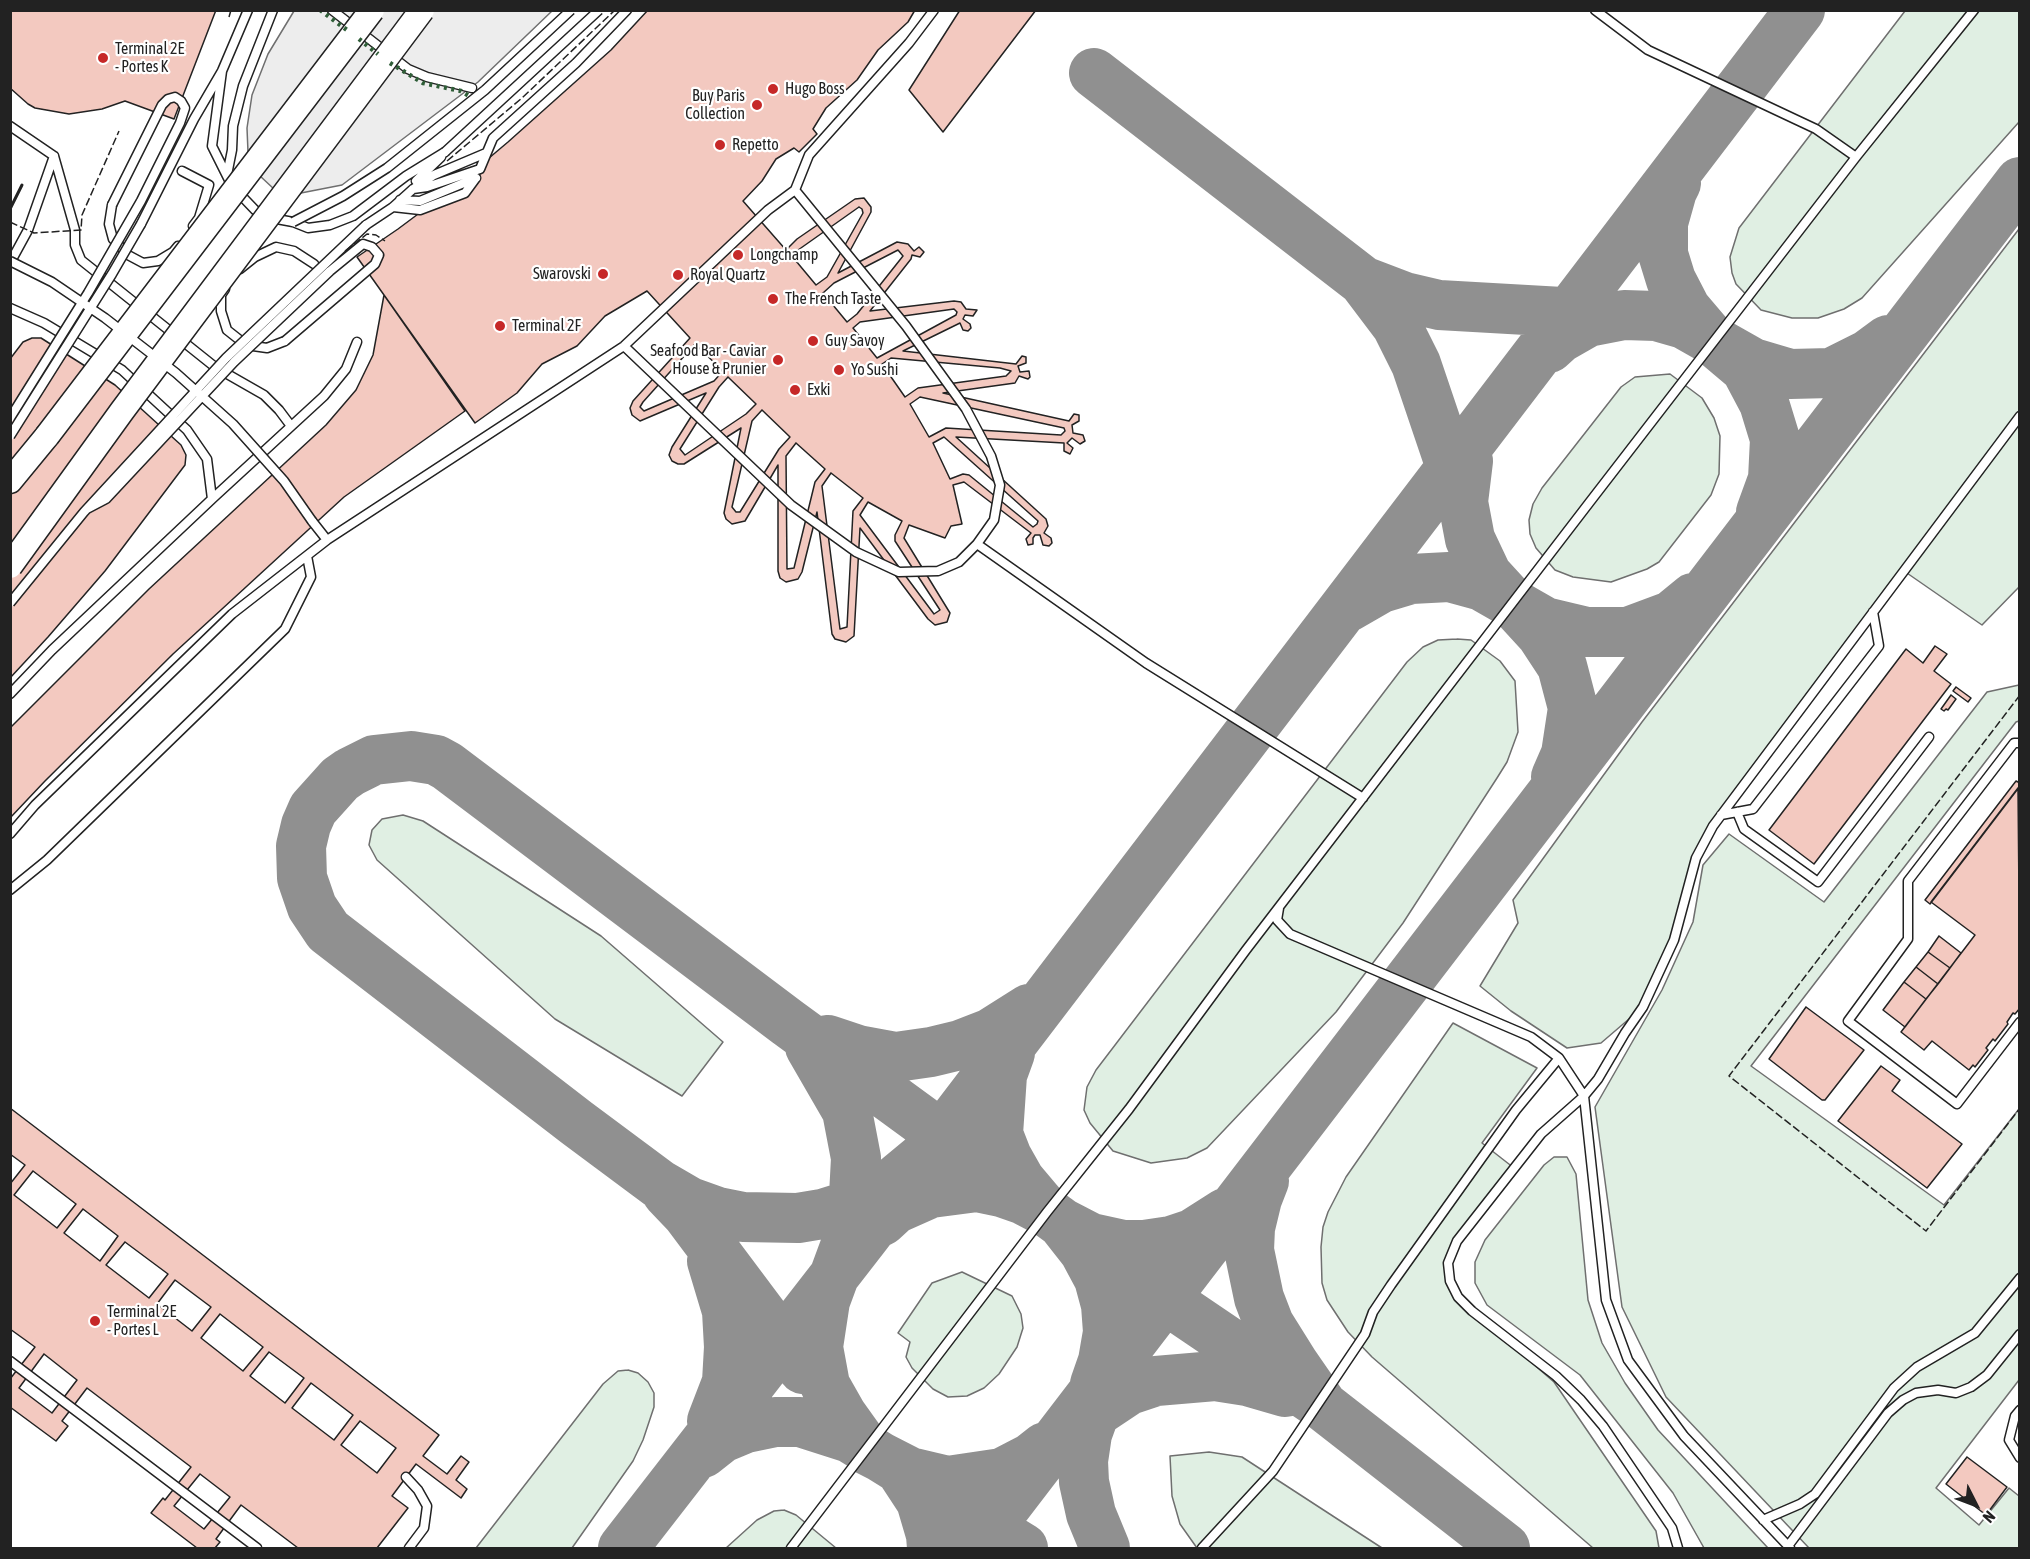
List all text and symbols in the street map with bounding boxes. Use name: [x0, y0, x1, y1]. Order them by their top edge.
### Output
place label: Terminal 2E - Portes K: [115, 39, 184, 77]
marker: Terminal 2E - Portes K: [96, 51, 110, 65]
place label: Hugo Boss: [785, 79, 845, 99]
marker: Hugo Boss: [766, 82, 780, 96]
place label: Buy Paris Collection: [685, 86, 745, 124]
marker: Buy Paris Collection: [750, 98, 764, 112]
place label: Repetto: [732, 135, 779, 155]
marker: Repetto: [713, 138, 727, 152]
place label: Longchamp: [750, 245, 818, 265]
marker: Longchamp: [731, 248, 745, 262]
place label: Swarovski: [533, 264, 591, 284]
place label: Royal Quartz: [690, 265, 765, 285]
marker: Swarovski: [596, 267, 610, 281]
marker: Royal Quartz: [671, 268, 685, 282]
place label: The French Taste: [785, 289, 881, 309]
marker: The French Taste: [766, 292, 780, 306]
place label: Terminal 2F: [512, 316, 581, 336]
marker: Terminal 2F: [493, 319, 507, 333]
place label: Guy Savoy: [825, 331, 885, 351]
marker: Guy Savoy: [806, 334, 820, 348]
place label: Seafood Bar - Caviar House & Prunier: [650, 341, 766, 379]
marker: Seafood Bar - Caviar House & Prunier: [771, 353, 785, 367]
place label: Yo Sushi: [851, 360, 898, 380]
marker: Yo Sushi: [832, 363, 846, 377]
place label: Exki: [807, 380, 831, 400]
marker: Exki: [788, 383, 802, 397]
place label: Terminal 2E - Portes L: [107, 1302, 176, 1340]
marker: Terminal 2E - Portes L: [88, 1314, 102, 1328]
north arrow: [1946, 1475, 2006, 1535]
text: N: [1980, 1508, 1999, 1527]

